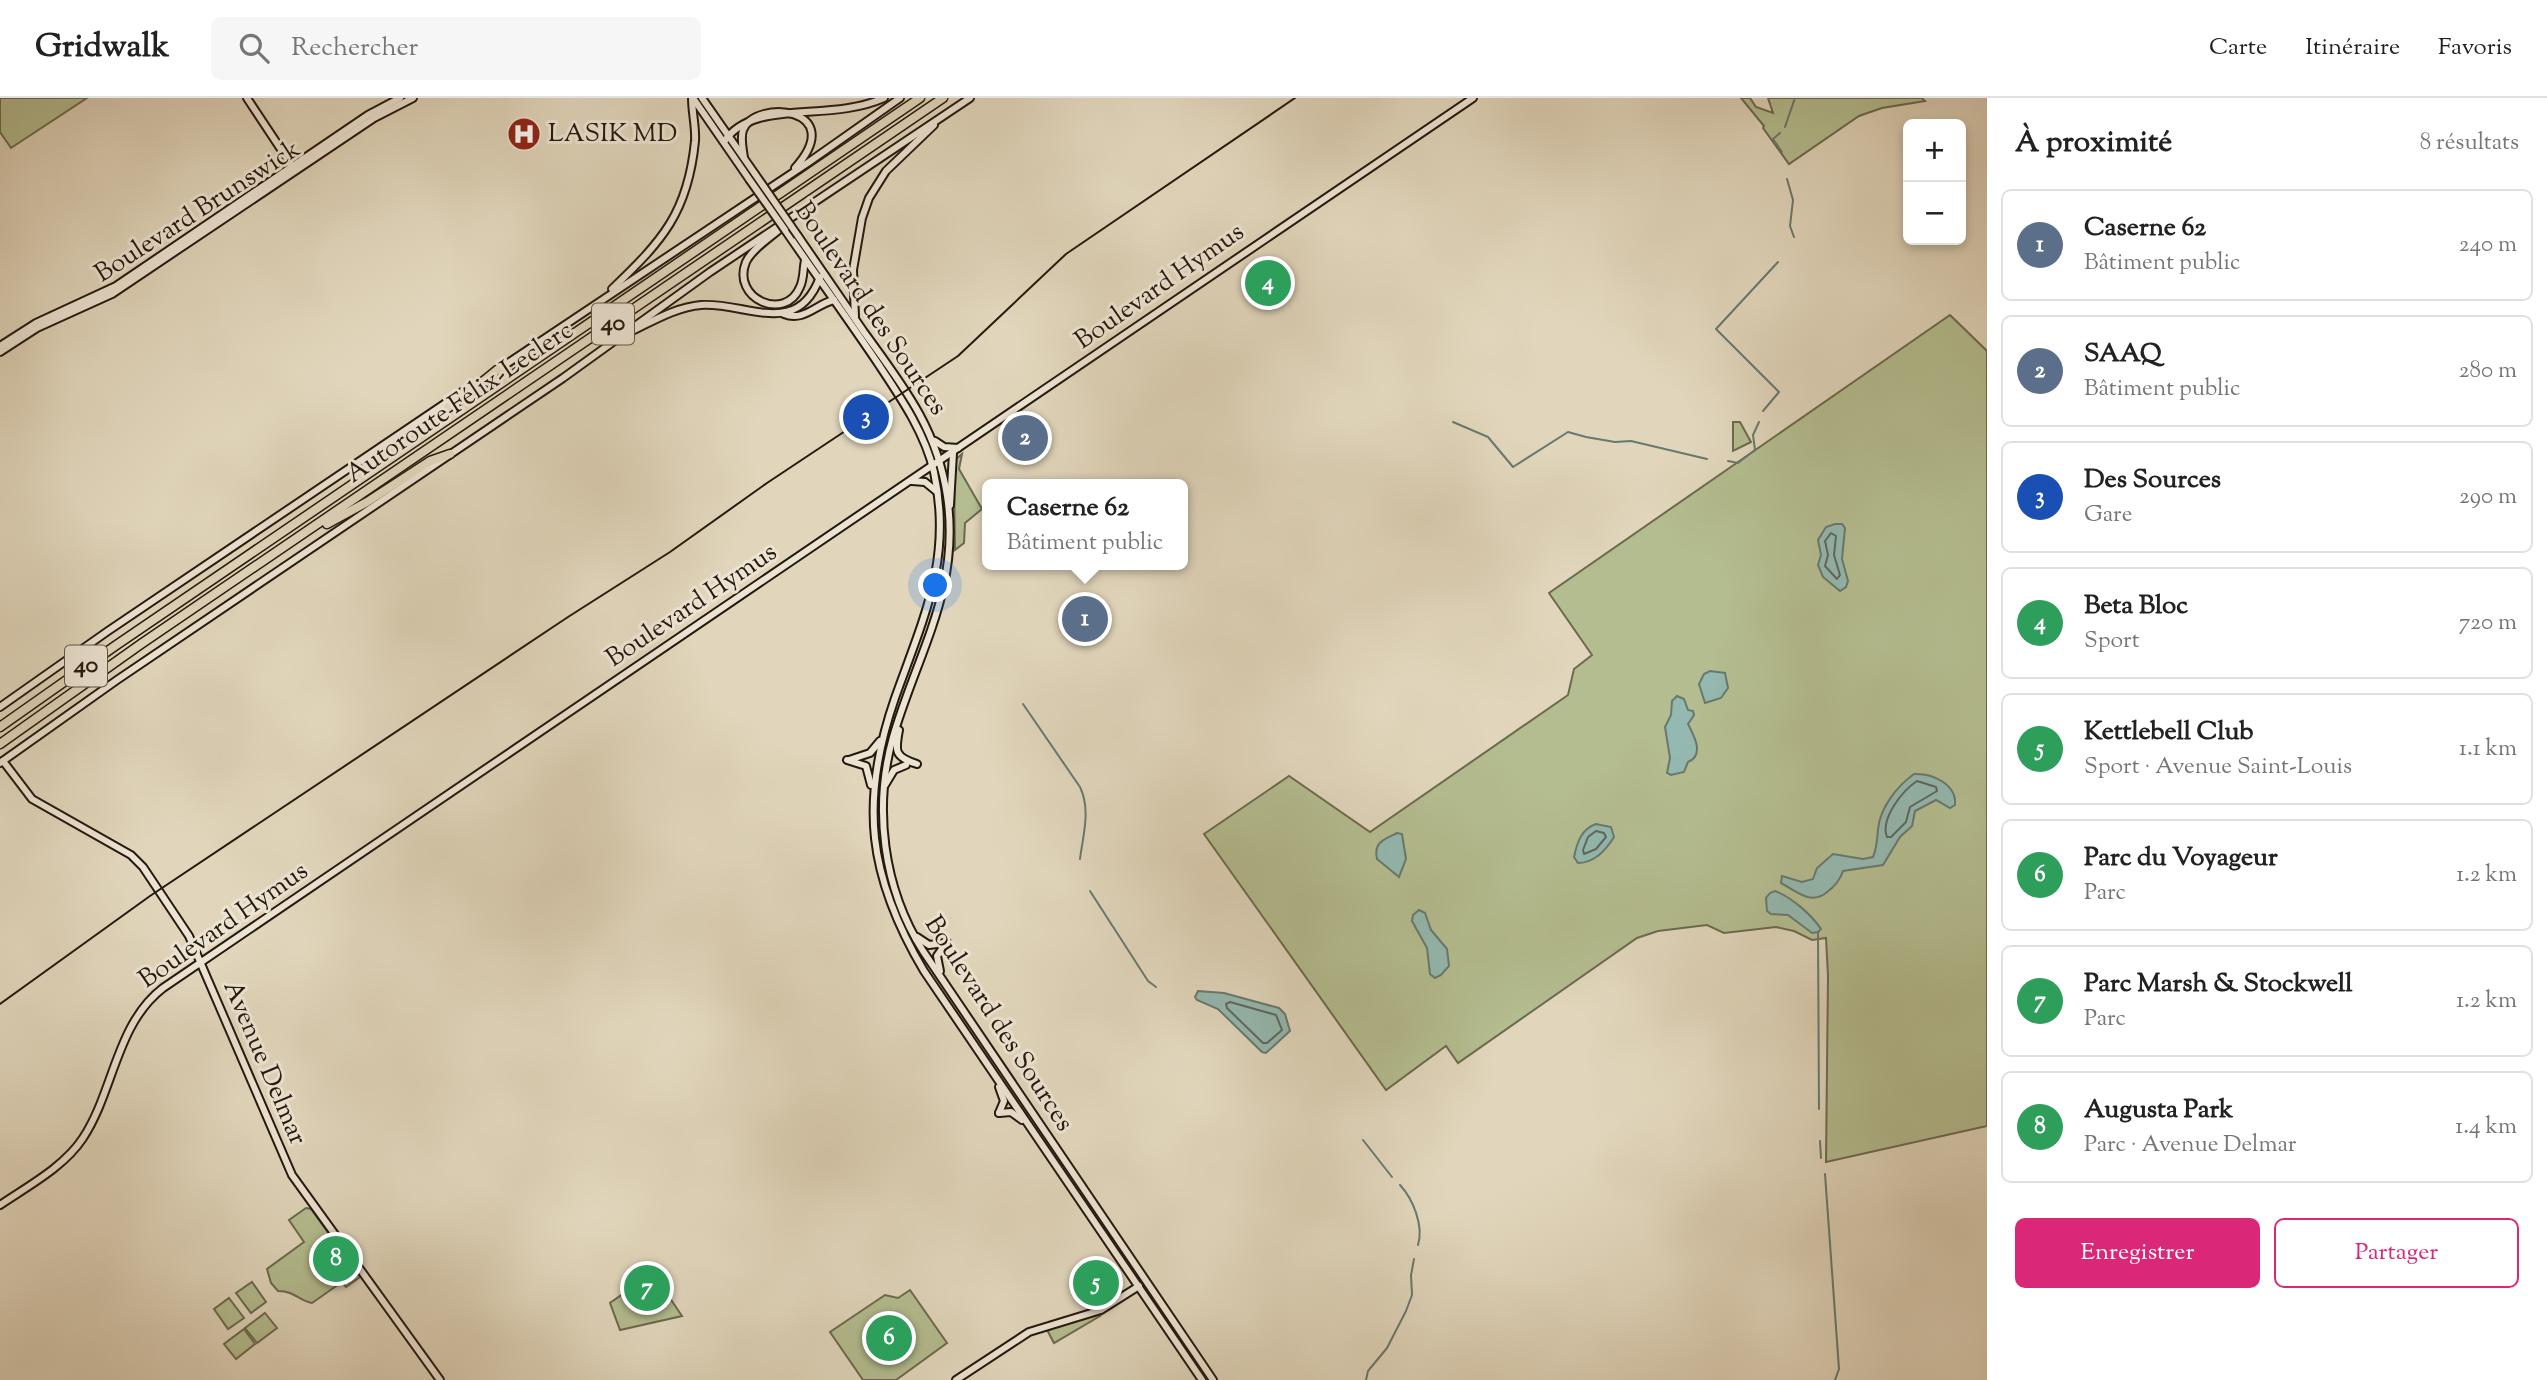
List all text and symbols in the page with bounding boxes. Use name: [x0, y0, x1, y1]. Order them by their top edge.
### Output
search box: [211, 17, 701, 80]
text: Gridwalk: [35, 24, 169, 72]
icon: search: [235, 29, 273, 67]
text: Rechercher: [291, 30, 418, 67]
text: Carte: [2209, 31, 2267, 65]
text: Itinéraire: [2305, 31, 2400, 65]
text: Favoris: [2438, 31, 2512, 65]
hospital icon: LASIK MD: [505, 115, 543, 153]
place label: LASIK MD: [548, 116, 677, 153]
map controls: [1903, 119, 1966, 245]
button: +: [1903, 119, 1966, 182]
text: À proximité: [2015, 122, 2172, 165]
text: 8 résultats: [2420, 127, 2519, 160]
street label: Boulevard Brunswick: [88, 131, 308, 293]
button: −: [1903, 182, 1966, 245]
street label: Boulevard des Sources: [785, 195, 955, 423]
text: Caserne 62: [2084, 210, 2206, 247]
street label: Boulevard Hymus: [1068, 215, 1252, 359]
text: 1: [2036, 229, 2044, 262]
text: 240 m: [2459, 229, 2517, 262]
text: Bâtiment public: [2084, 247, 2240, 280]
pin: 4: [1245, 257, 1291, 309]
road number: 40: [592, 304, 634, 344]
street label: Autoroute Félix-Leclerc: [339, 313, 581, 493]
text: SAAQ: [2084, 336, 2162, 373]
text: 2: [2035, 355, 2045, 388]
text: 280 m: [2459, 355, 2517, 388]
text: Bâtiment public: [2084, 373, 2240, 406]
pin: 3: [843, 391, 889, 443]
pin: 2: [1002, 412, 1048, 464]
text: Des Sources: [2084, 462, 2221, 499]
popup: [982, 479, 1188, 570]
text: 3: [2035, 481, 2045, 514]
text: 290 m: [2459, 481, 2517, 514]
text: Caserne 62: [1007, 490, 1129, 527]
text: Gare: [2084, 499, 2132, 532]
text: Bâtiment public: [1007, 527, 1163, 560]
street label: Boulevard Hymus: [599, 535, 785, 677]
your location: [918, 568, 952, 602]
text: Beta Bloc: [2084, 588, 2188, 625]
pin: 1: [1062, 593, 1108, 645]
text: 4: [2034, 607, 2046, 640]
text: 720 m: [2459, 607, 2517, 640]
text: Sport: [2084, 625, 2140, 658]
road number: 40: [65, 646, 107, 686]
text: Kettlebell Club: [2084, 714, 2253, 751]
text: 5: [2036, 733, 2044, 766]
text: 1.1 km: [2459, 733, 2517, 766]
text: Sport · Avenue Saint-Louis: [2084, 751, 2352, 784]
text: Parc du Voyageur: [2084, 840, 2278, 877]
street label: Boulevard Hymus: [132, 854, 316, 998]
text: 6: [2034, 859, 2046, 892]
text: 1.2 km: [2456, 859, 2517, 892]
text: Parc: [2084, 877, 2126, 910]
street label: Boulevard des Sources: [914, 909, 1082, 1139]
text: Parc Marsh & Stockwell: [2084, 966, 2353, 1003]
street label: Avenue Delmar: [213, 975, 315, 1151]
text: 7: [2034, 985, 2046, 1018]
text: 1.2 km: [2456, 985, 2517, 1018]
text: Parc: [2084, 1003, 2126, 1036]
text: Augusta Park: [2084, 1092, 2233, 1129]
text: 8: [2034, 1111, 2046, 1144]
text: 1.4 km: [2455, 1111, 2517, 1144]
text: Parc · Avenue Delmar: [2084, 1129, 2296, 1162]
button: Enregistrer: [2015, 1218, 2260, 1288]
button: Partager: [2274, 1218, 2519, 1288]
pin: 8: [313, 1233, 359, 1285]
pin: 5: [1073, 1257, 1119, 1309]
pin: 7: [624, 1262, 670, 1314]
pin: 6: [866, 1312, 912, 1364]

